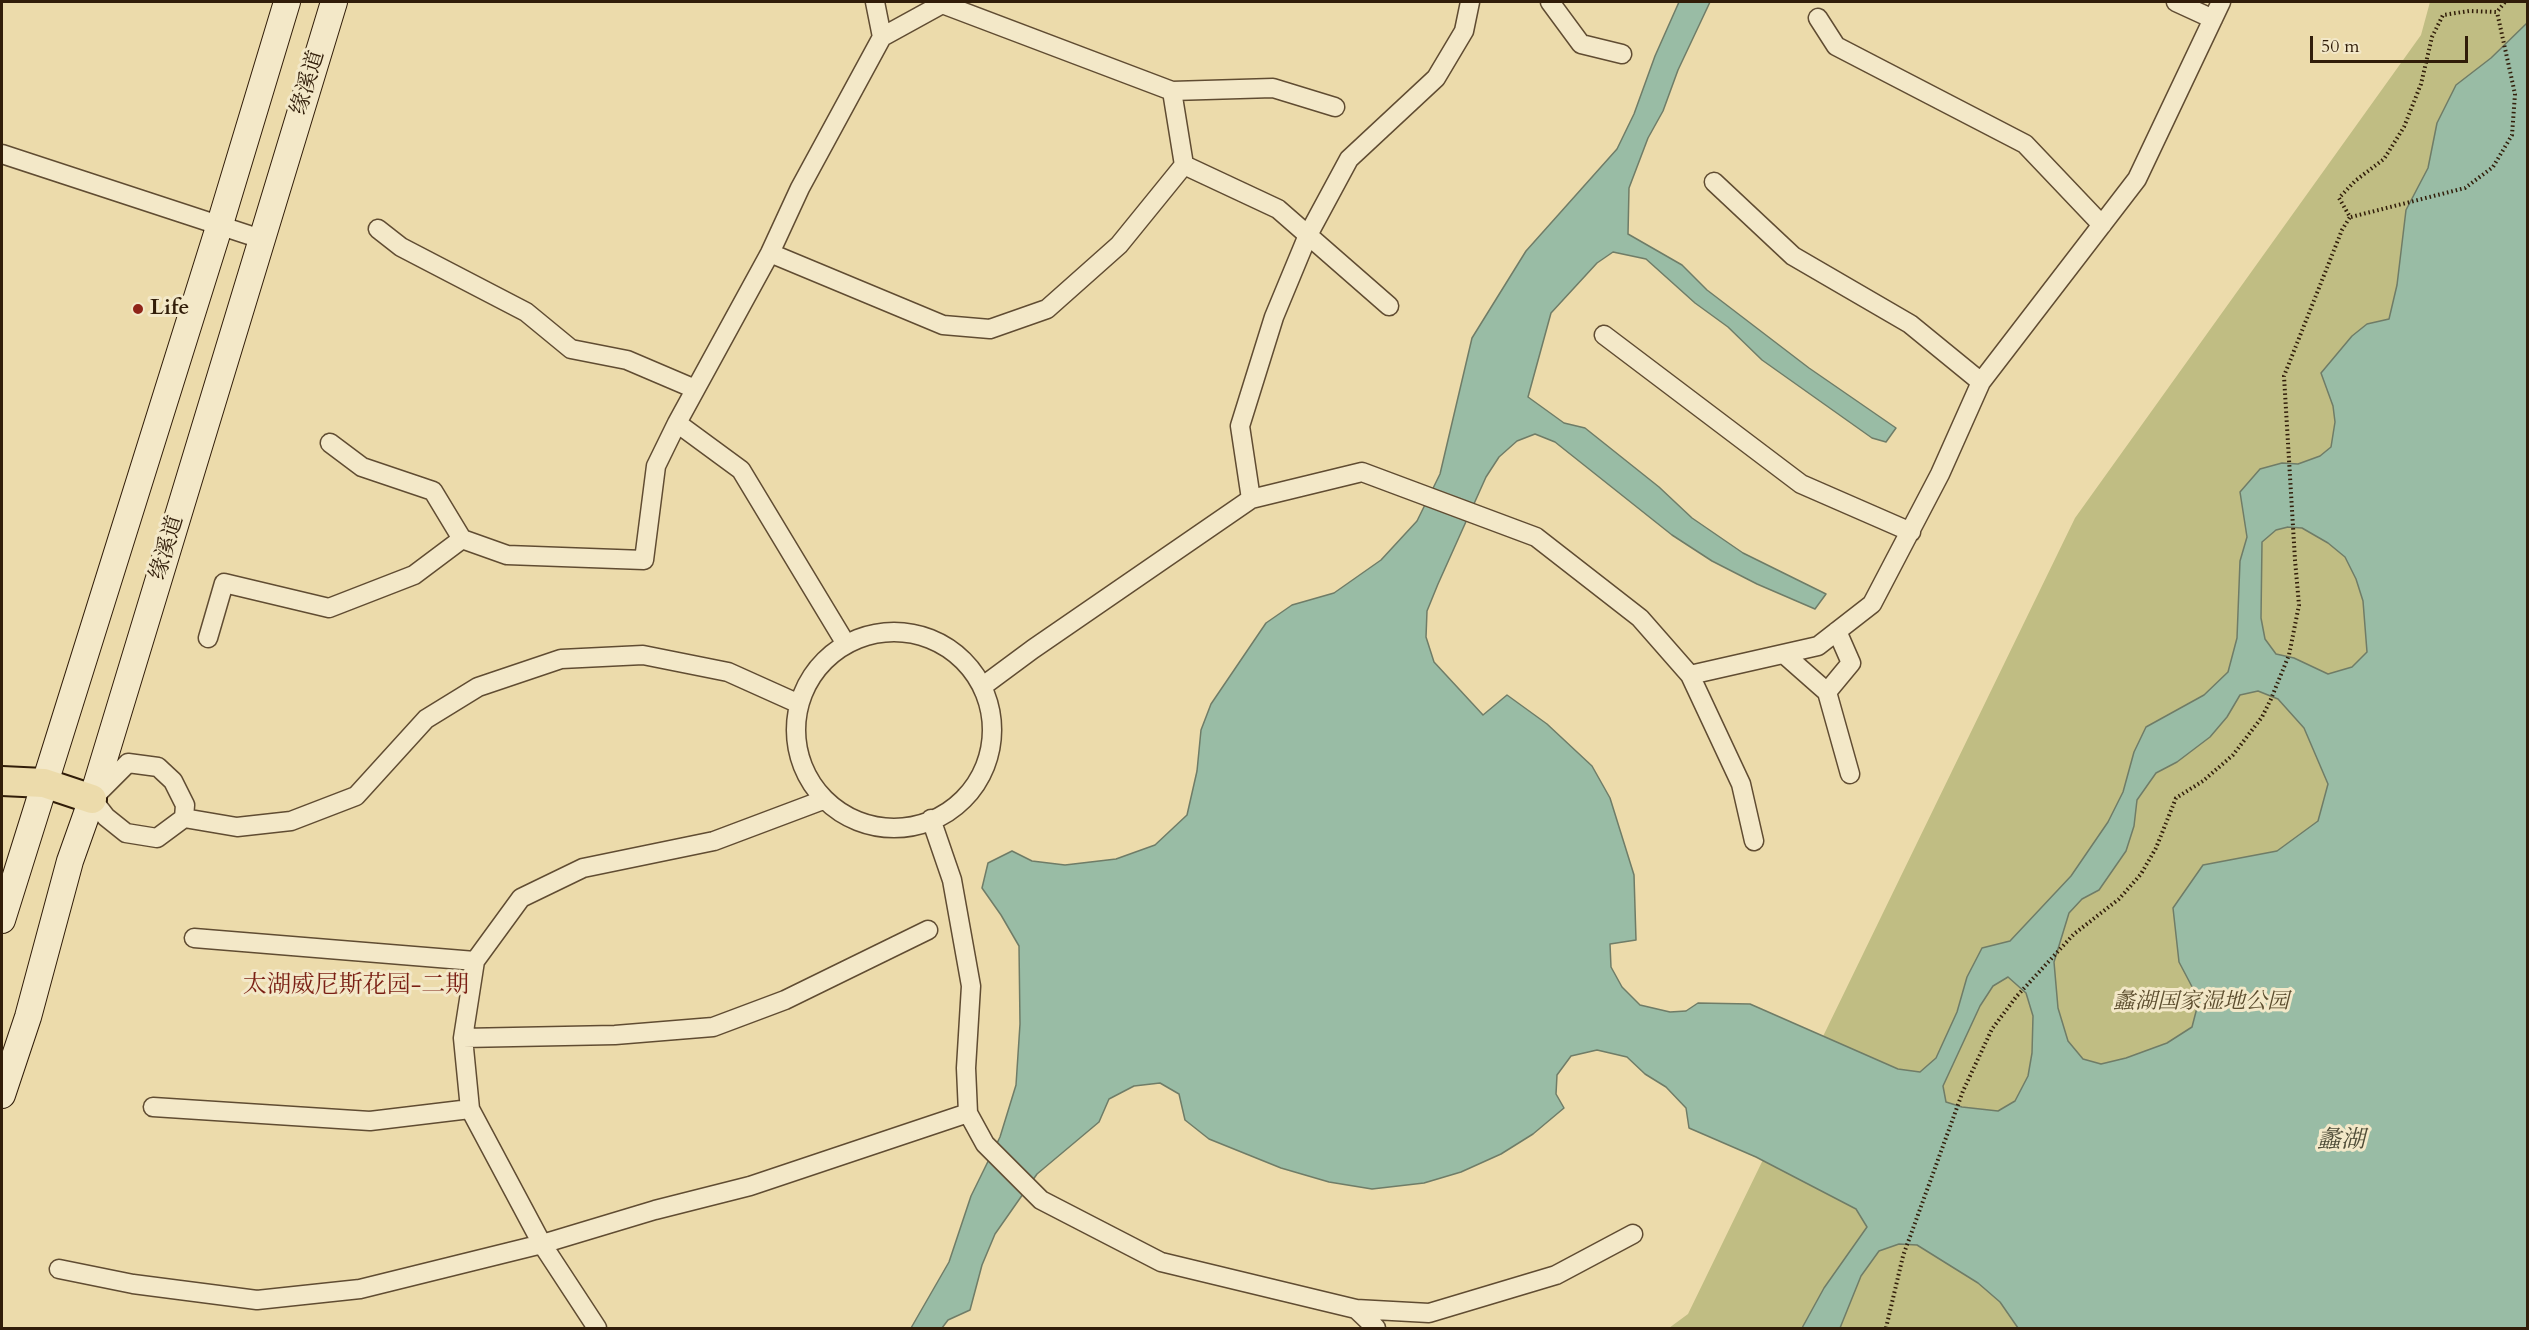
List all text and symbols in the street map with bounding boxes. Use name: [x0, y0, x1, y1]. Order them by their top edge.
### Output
scale bar: [2313, 24, 2470, 62]
text: 50 m: [2321, 34, 2360, 59]
street label: 缘溪道: [287, 48, 331, 118]
place label: Life: [150, 296, 189, 322]
marker: Life: [131, 302, 145, 316]
street label: 缘溪道: [146, 513, 190, 583]
district label: 太湖威尼斯花园-二期: [243, 972, 469, 1000]
park label: 蠡湖国家湿地公园: [2113, 990, 2289, 1016]
water label: 蠡湖: [2317, 1127, 2365, 1155]

